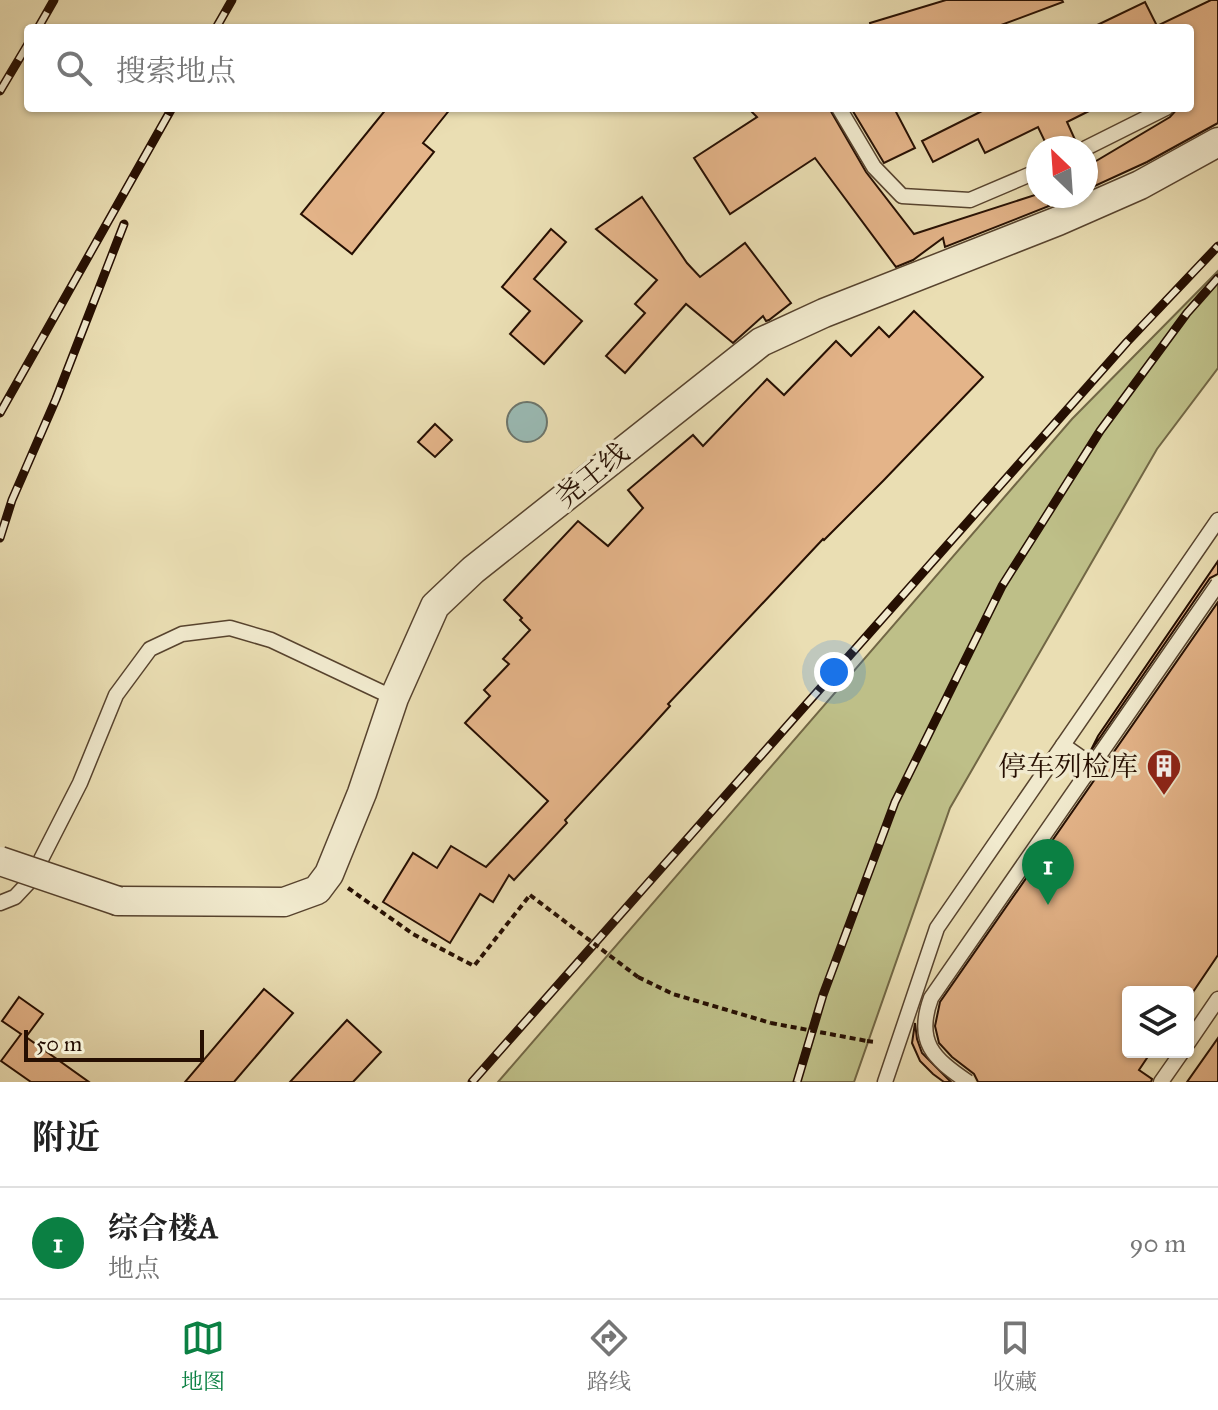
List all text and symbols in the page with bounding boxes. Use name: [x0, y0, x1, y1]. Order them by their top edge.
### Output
search box: [24, 24, 1194, 112]
icon: search: [52, 46, 96, 90]
text: 搜索地点: [116, 53, 236, 89]
north arrow: [1026, 136, 1098, 208]
street label: 尧王线: [548, 435, 636, 515]
your location: [814, 652, 854, 692]
building icon: 停车列检库: [1145, 747, 1183, 797]
place label: 停车列检库: [998, 749, 1138, 784]
pin: 1: [1022, 839, 1074, 905]
map controls: [1122, 986, 1194, 1058]
button: layers: [1122, 986, 1194, 1058]
scale bar: [24, 1026, 204, 1062]
text: 50 m: [36, 1030, 82, 1057]
text: 附近: [32, 1117, 100, 1158]
text: 综合楼A: [108, 1210, 218, 1246]
text: 1: [53, 1227, 63, 1259]
text: 90 m: [1129, 1227, 1186, 1259]
text: 地点: [108, 1252, 160, 1284]
tab: 地图: [181, 1316, 225, 1395]
tab: 路线: [587, 1316, 631, 1395]
tab: 收藏: [993, 1316, 1037, 1395]

